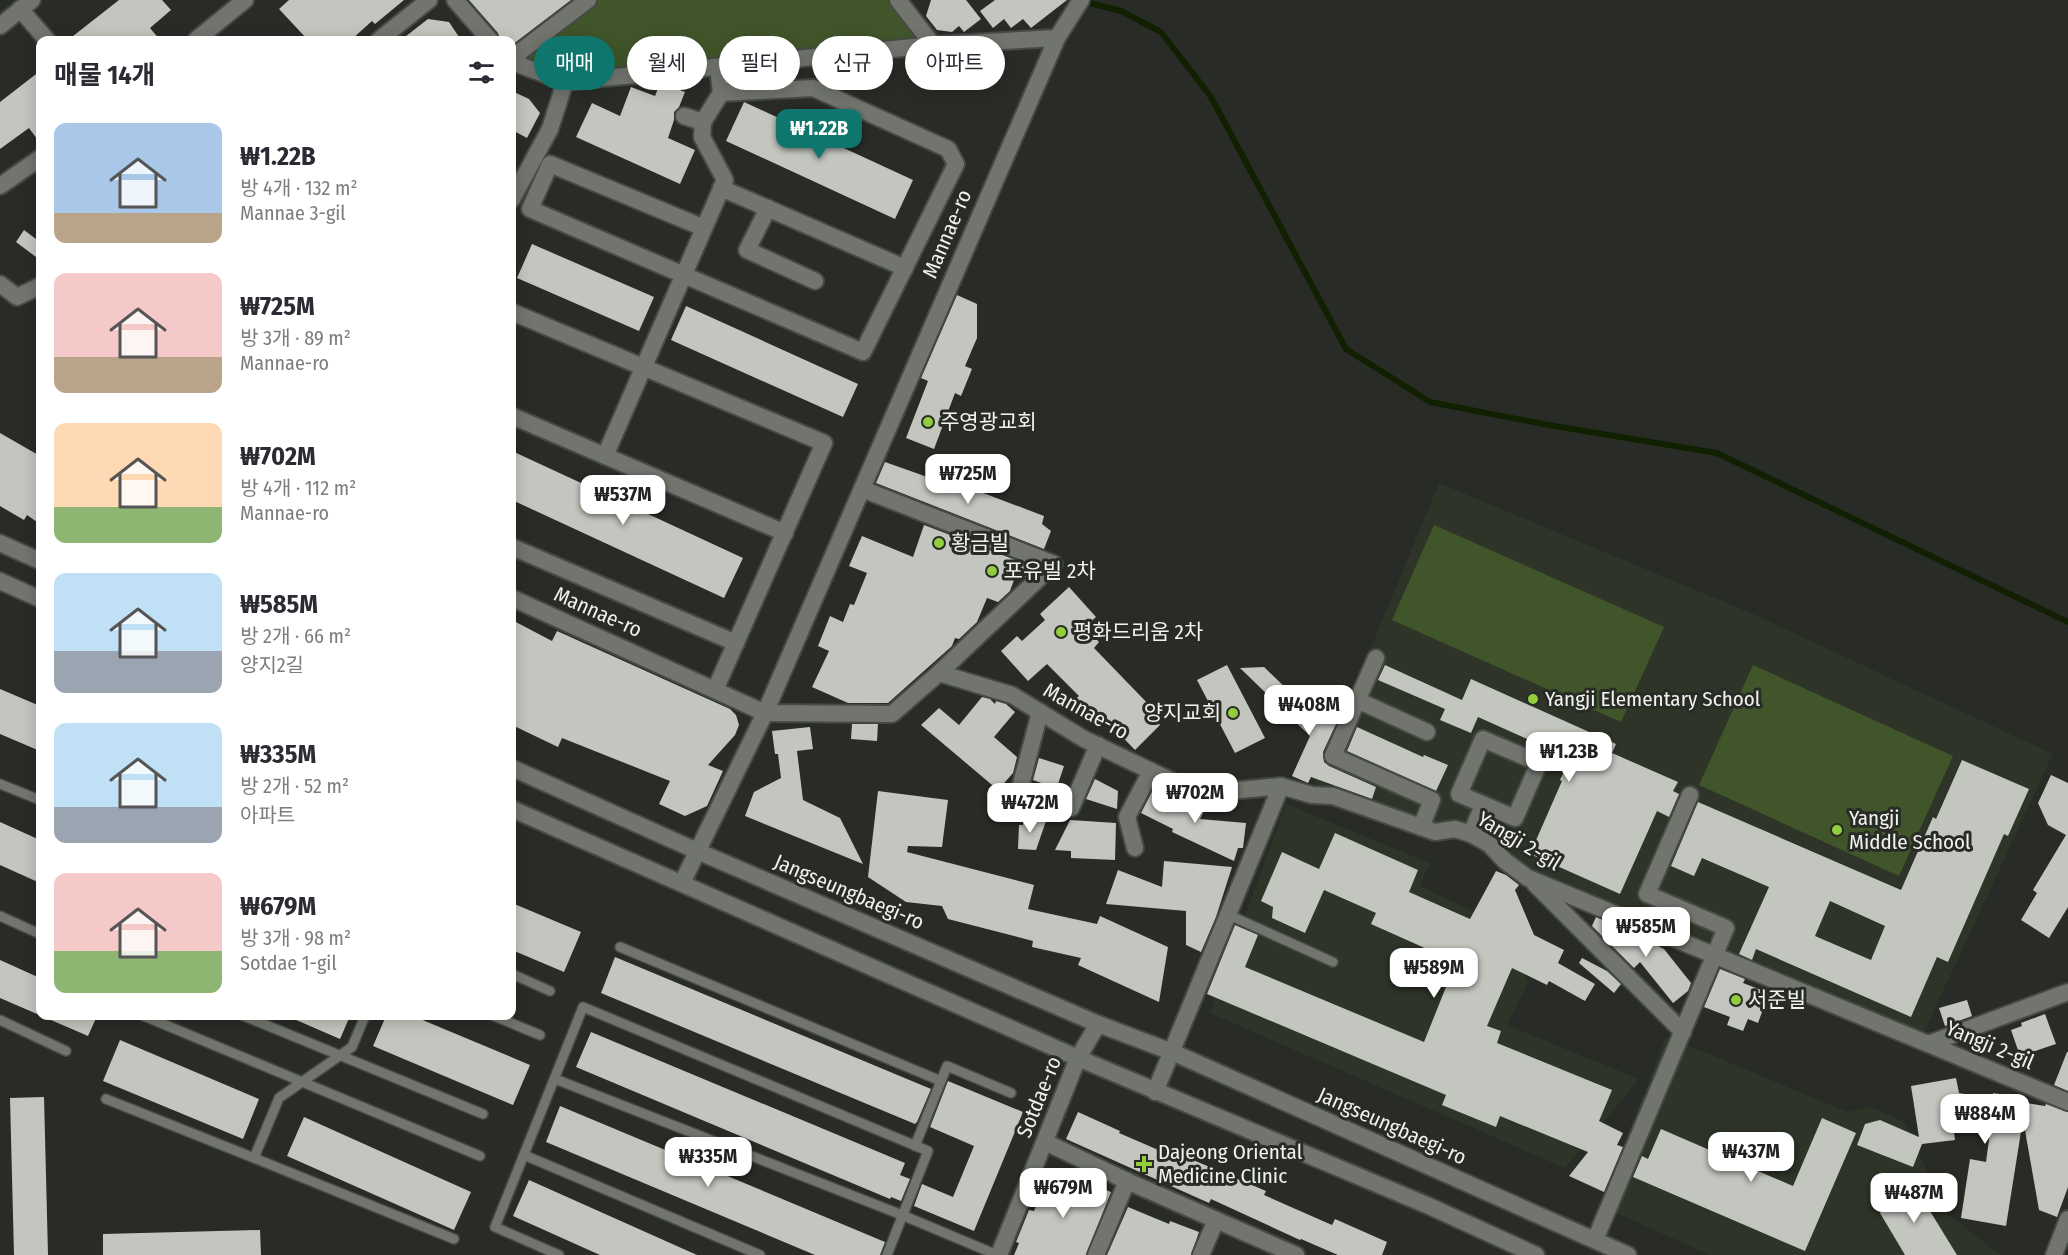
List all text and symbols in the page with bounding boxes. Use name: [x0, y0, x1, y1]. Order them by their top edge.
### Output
chip: 매매: [534, 36, 615, 90]
chip: 월세: [627, 36, 707, 90]
chip: 필터: [719, 36, 800, 90]
chip: 신규: [812, 36, 893, 90]
chip: 아파트: [905, 36, 1005, 90]
icon: filters: [465, 56, 498, 89]
text: 매물 14개: [54, 60, 156, 91]
pin: ₩1.22B: [770, 109, 868, 160]
text: ₩1.22B: [790, 116, 848, 140]
text: ₩1.22B: [240, 141, 316, 172]
icon: home: [102, 147, 174, 219]
text: 방 4개 · 132 m²: [240, 176, 358, 200]
street label: Mannae-ro: [917, 186, 977, 282]
text: Mannae 3-gil: [240, 201, 346, 225]
text: ₩725M: [240, 291, 315, 322]
icon: home: [102, 297, 174, 369]
text: 방 3개 · 89 m²: [240, 326, 351, 350]
text: Mannae-ro: [240, 351, 329, 375]
place label: 주영광교회: [940, 409, 1037, 435]
marker: 주영광교회: [921, 415, 935, 429]
text: ₩702M: [240, 441, 316, 472]
icon: home: [102, 447, 174, 519]
pin: ₩725M: [926, 454, 1010, 505]
text: ₩725M: [939, 461, 997, 485]
pin: ₩537M: [581, 475, 665, 526]
text: 방 4개 · 112 m²: [240, 476, 356, 500]
text: ₩537M: [594, 482, 652, 506]
text: Mannae-ro: [240, 501, 329, 525]
place label: 황금빌: [951, 530, 1009, 556]
marker: 황금빌: [932, 536, 946, 550]
place label: 포유빌 2차: [1004, 558, 1095, 584]
marker: 포유빌 2차: [985, 564, 999, 578]
street label: Mannae-ro: [550, 581, 646, 643]
text: ₩585M: [240, 589, 318, 620]
icon: home: [102, 597, 174, 669]
place label: 평화드리움 2차: [1073, 619, 1203, 645]
text: 방 2개 · 66 m²: [240, 624, 351, 648]
marker: 평화드리움 2차: [1054, 625, 1068, 639]
text: 양지2길: [240, 653, 304, 677]
street label: Mannae-ro: [1039, 677, 1133, 745]
pin: ₩408M: [1267, 685, 1351, 736]
place label: Yangji Elementary School: [1545, 686, 1761, 712]
text: ₩408M: [1278, 692, 1340, 716]
marker: Yangji Elementary School: [1526, 692, 1540, 706]
place label: 양지교회: [1144, 700, 1221, 726]
marker: 양지교회: [1226, 706, 1240, 720]
pin: ₩1.23B: [1520, 732, 1618, 783]
text: ₩335M: [240, 739, 316, 770]
text: ₩1.23B: [1540, 739, 1598, 763]
icon: home: [102, 747, 174, 819]
pin: ₩702M: [1153, 773, 1237, 824]
text: 방 2개 · 52 m²: [240, 774, 349, 798]
text: ₩702M: [1166, 780, 1224, 804]
pin: ₩472M: [988, 783, 1072, 834]
text: ₩472M: [1001, 790, 1059, 814]
text: 아파트: [240, 803, 295, 827]
place label: Yangji Middle School: [1849, 805, 1971, 855]
street label: Yangji 2-gil: [1472, 806, 1566, 876]
marker: Yangji Middle School: [1830, 823, 1844, 837]
street label: Jangseungbaegi-ro: [770, 849, 928, 935]
text: ₩679M: [240, 891, 316, 922]
icon: home: [102, 897, 174, 969]
pin: ₩585M: [1604, 907, 1688, 958]
text: ₩585M: [1616, 914, 1676, 938]
text: 방 3개 · 98 m²: [240, 926, 351, 950]
pin: ₩589M: [1392, 948, 1476, 999]
text: Sotdae 1-gil: [240, 951, 337, 975]
text: ₩589M: [1404, 955, 1464, 979]
place label: 서준빌: [1748, 987, 1806, 1013]
marker: 서준빌: [1729, 993, 1743, 1007]
street label: Yangji 2-gil: [1942, 1015, 2038, 1075]
street label: Sotdae-ro: [1011, 1053, 1067, 1141]
street label: Jangseungbaegi-ro: [1313, 1081, 1471, 1171]
pin: ₩884M: [1943, 1094, 2027, 1145]
text: ₩884M: [1954, 1101, 2016, 1125]
pin: ₩437M: [1709, 1132, 1793, 1183]
pin: ₩335M: [666, 1137, 750, 1188]
place label: Dajeong Oriental Medicine Clinic: [1158, 1139, 1303, 1189]
text: ₩437M: [1722, 1139, 1780, 1163]
text: ₩335M: [679, 1144, 737, 1168]
marker: Dajeong Oriental Medicine Clinic: [1135, 1155, 1153, 1173]
pin: ₩679M: [1021, 1168, 1105, 1219]
pin: ₩487M: [1872, 1173, 1956, 1224]
text: ₩679M: [1034, 1175, 1092, 1199]
text: ₩487M: [1885, 1180, 1943, 1204]

